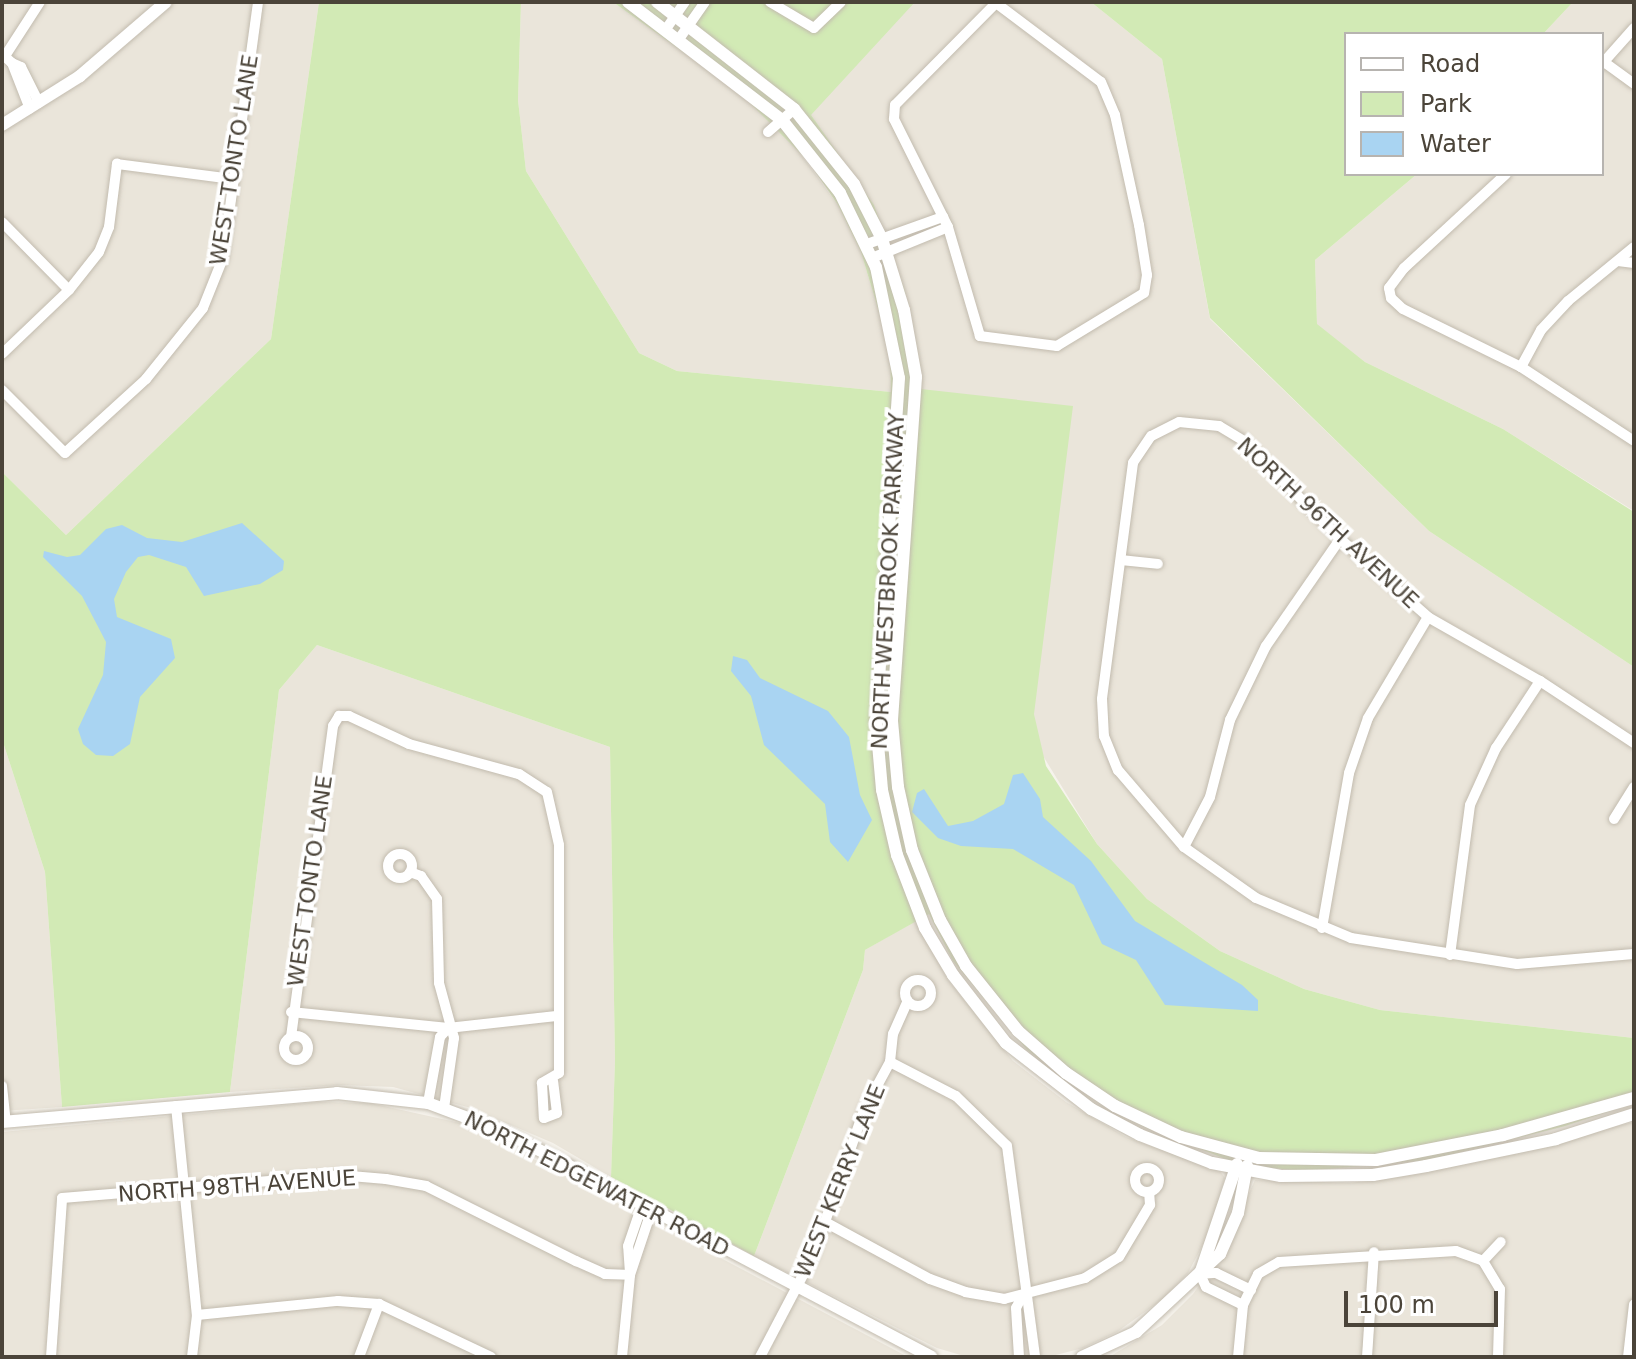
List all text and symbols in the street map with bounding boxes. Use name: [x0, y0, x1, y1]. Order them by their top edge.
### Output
legend: [1344, 32, 1604, 176]
text: Road: [1420, 50, 1480, 78]
street label: WEST TONTO LANE: [204, 53, 264, 267]
text: Park: [1420, 90, 1472, 118]
text: Water: [1420, 130, 1491, 158]
street label: NORTH WESTBROOK PARKWAY: [866, 412, 910, 750]
street label: NORTH 96TH AVENUE: [1232, 432, 1424, 614]
street label: WEST TONTO LANE: [282, 774, 338, 988]
street label: WEST KERRY LANE: [789, 1080, 891, 1282]
street label: NORTH EDGEWATER ROAD: [460, 1106, 734, 1262]
street label: NORTH 98TH AVENUE: [117, 1165, 357, 1207]
scale bar: [1348, 1275, 1502, 1325]
text: 100 m: [1358, 1291, 1435, 1319]

